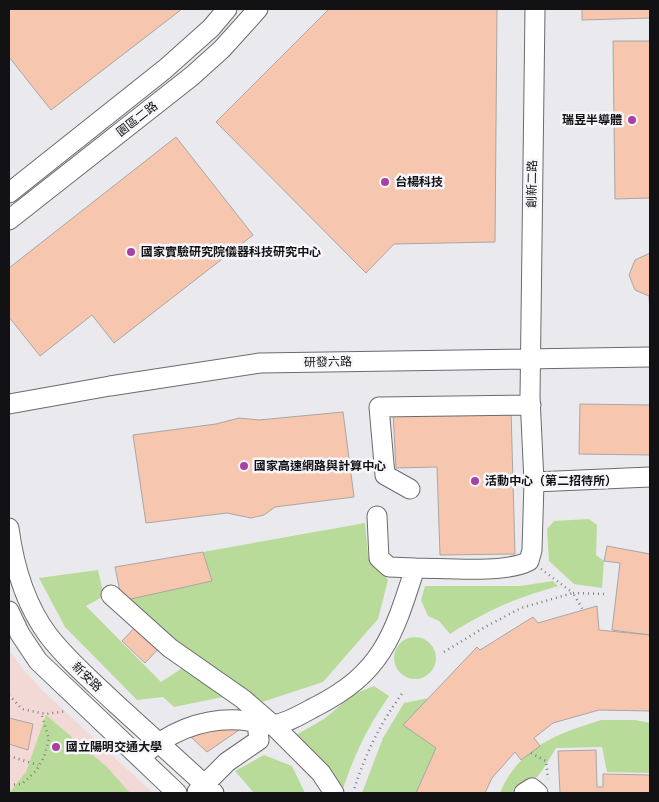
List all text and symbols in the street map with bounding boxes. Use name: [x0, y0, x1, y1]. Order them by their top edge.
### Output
street label: 園區二路: [113, 98, 160, 139]
place label: 瑞昱半導體: [562, 112, 622, 127]
marker: 瑞昱半導體: [626, 114, 638, 126]
street label: 創新二路: [524, 160, 539, 208]
place label: 台楊科技: [395, 174, 443, 189]
marker: 台楊科技: [379, 176, 391, 188]
place label: 國家實驗研究院儀器科技研究中心: [141, 244, 321, 259]
marker: 國家實驗研究院儀器科技研究中心: [125, 246, 137, 258]
street label: 研發六路: [304, 354, 352, 369]
place label: 國家高速網路與計算中心: [254, 458, 386, 473]
marker: 國家高速網路與計算中心: [238, 460, 250, 472]
place label: 活動中心（第二招待所）: [485, 473, 617, 488]
marker: 活動中心（第二招待所）: [469, 475, 481, 487]
street label: 新安路: [69, 659, 106, 695]
place label: 國立陽明交通大學: [66, 739, 162, 754]
marker: 國立陽明交通大學: [50, 741, 62, 753]

